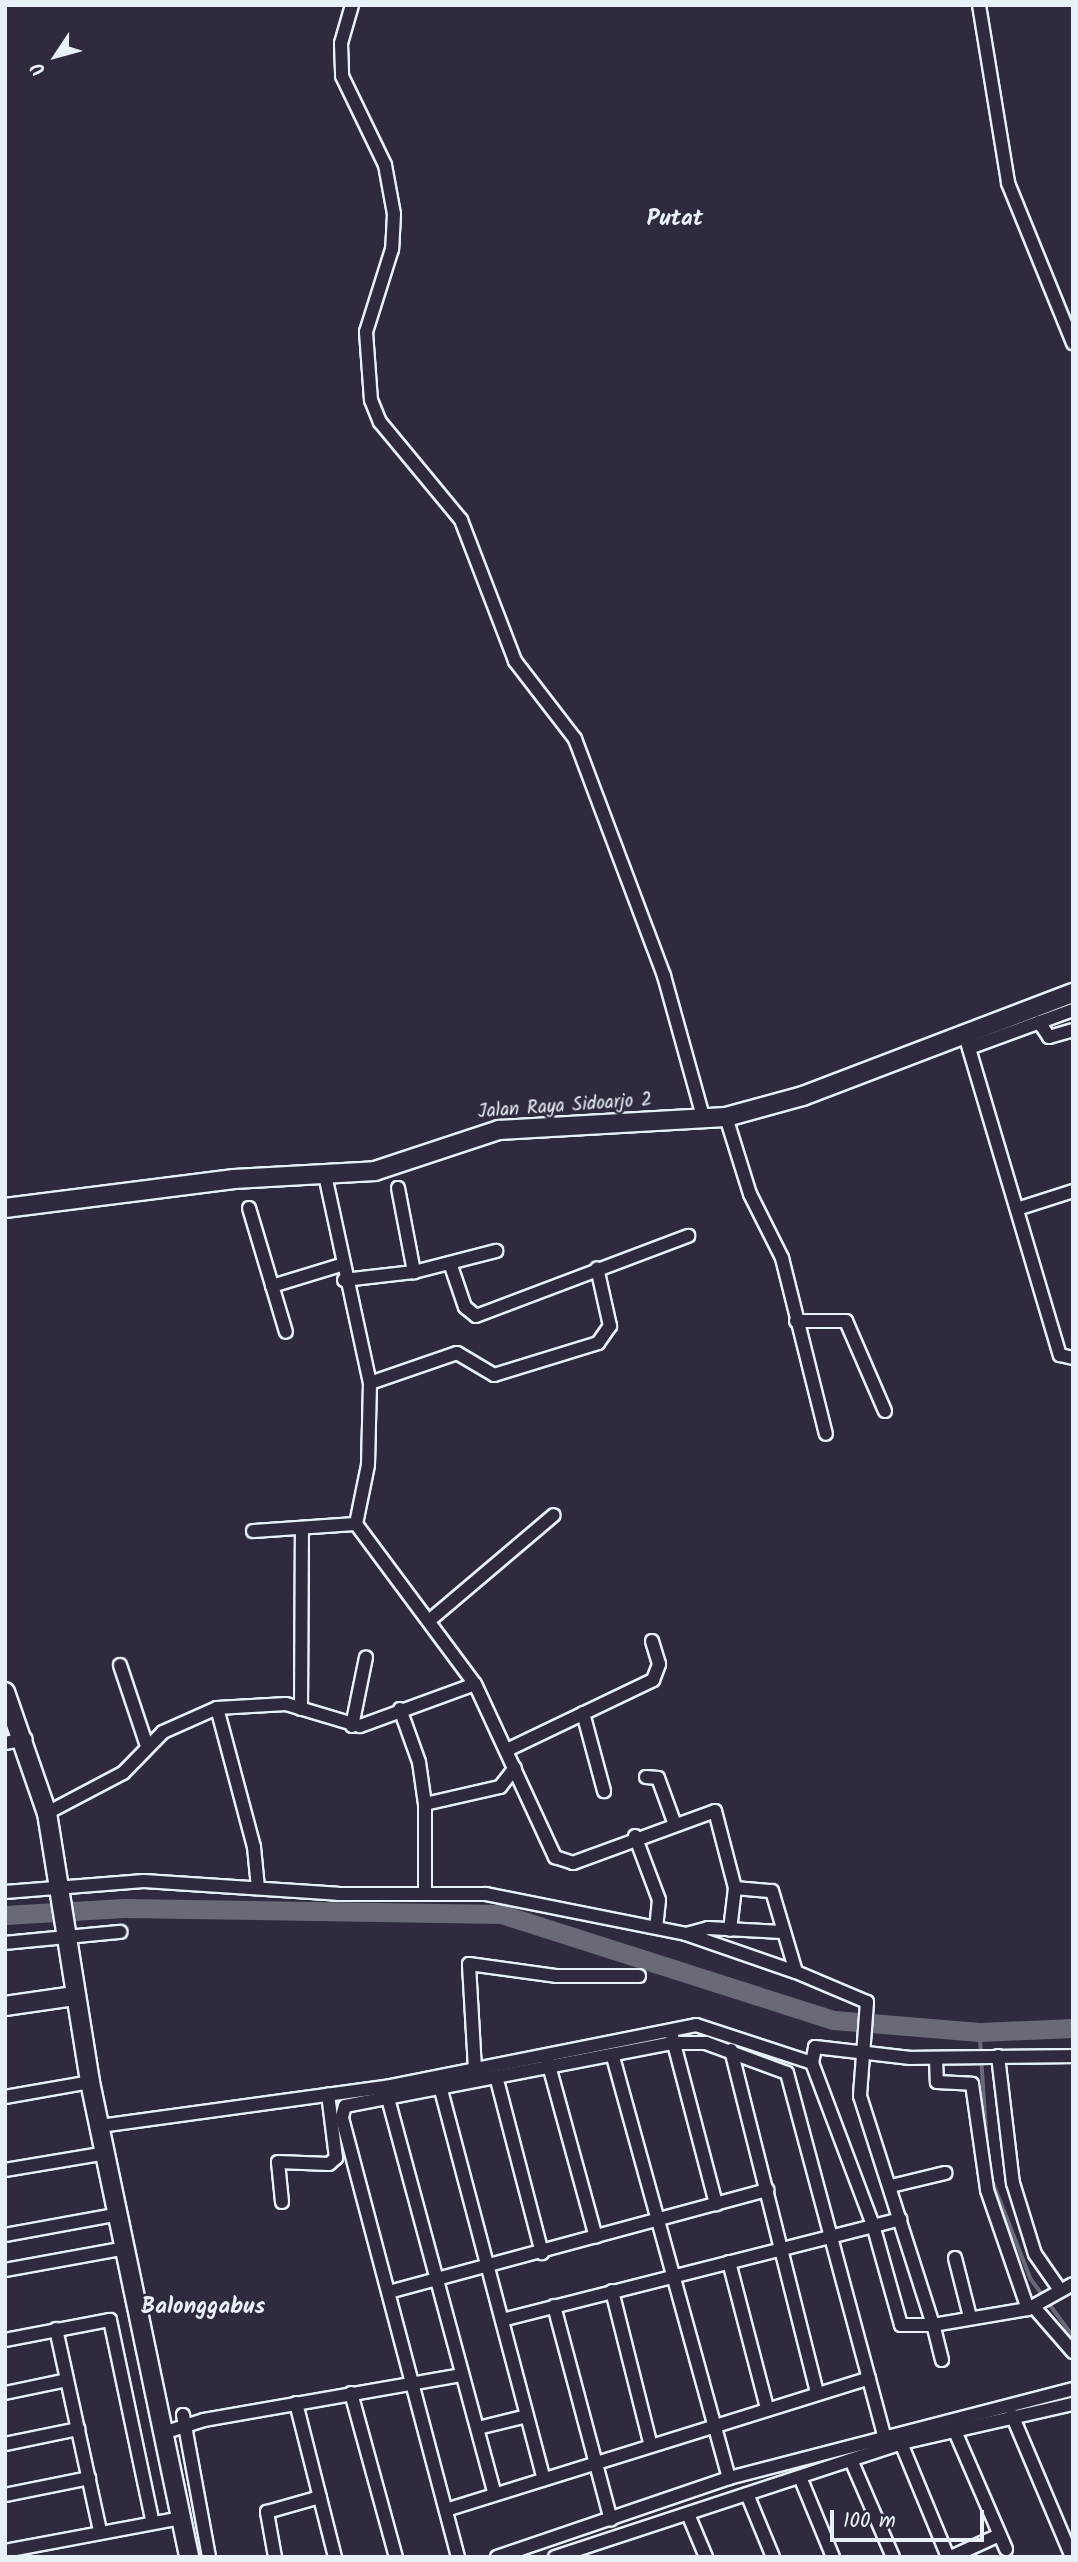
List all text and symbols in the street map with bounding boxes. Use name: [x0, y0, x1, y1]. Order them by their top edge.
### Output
north arrow: [21, 21, 91, 91]
text: U: [24, 55, 54, 82]
district label: Putat: [647, 205, 703, 233]
street label: Jalan Raya Sidoarjo 2: [477, 1090, 653, 1124]
district label: Balonggabus: [141, 2293, 265, 2321]
scale bar: [833, 2496, 987, 2540]
text: 100 m: [843, 2505, 896, 2538]

